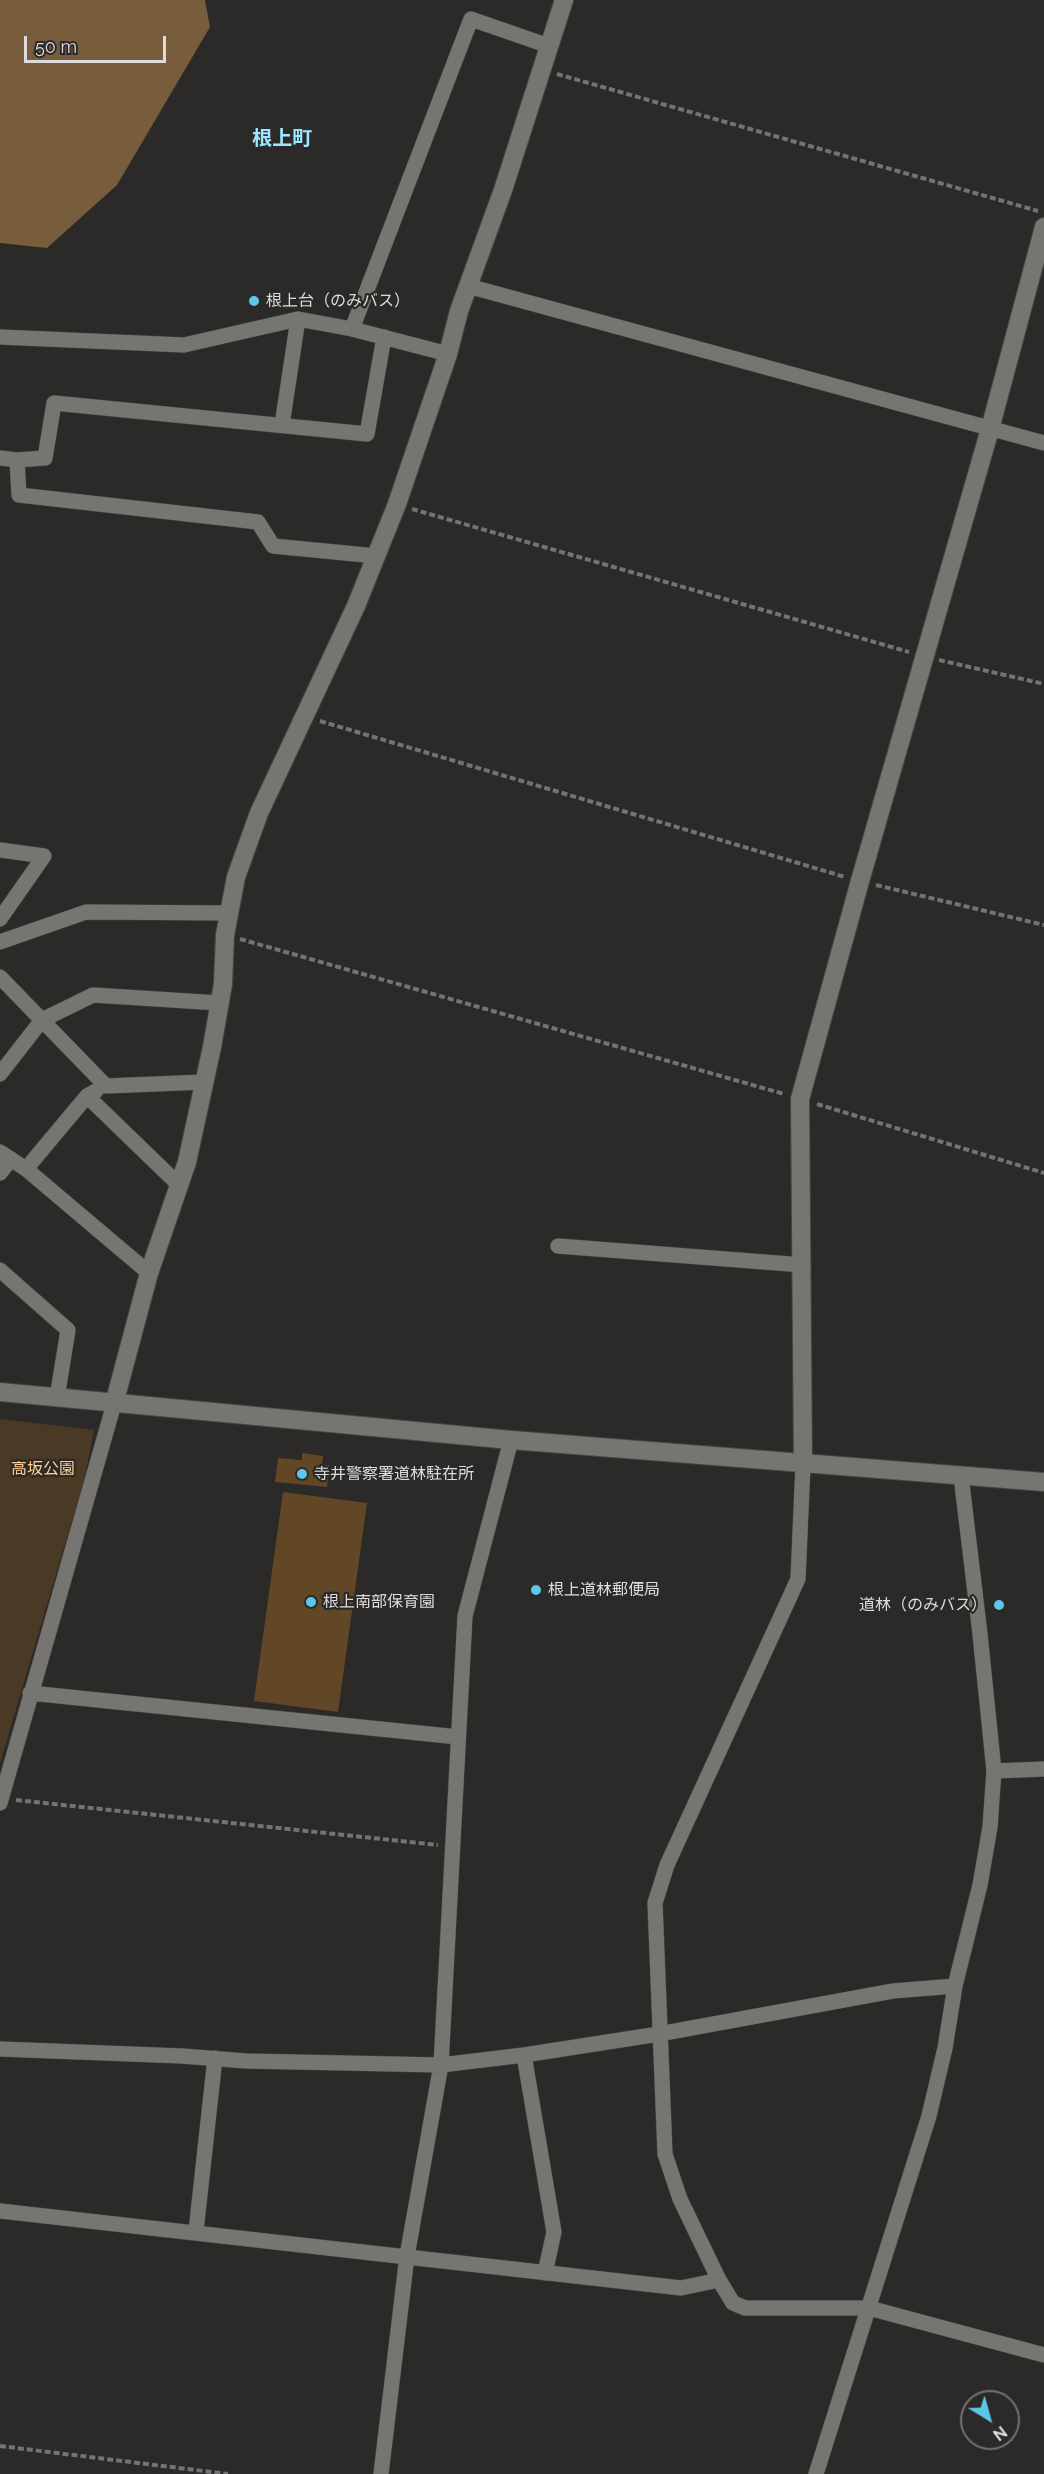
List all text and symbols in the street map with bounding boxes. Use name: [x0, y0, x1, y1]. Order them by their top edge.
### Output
scale bar: [27, 24, 170, 62]
text: 50 m: [35, 36, 77, 57]
district label: 根上町: [252, 127, 312, 151]
place label: 根上台（のみバス）: [266, 291, 410, 311]
marker: 根上台（のみバス）: [247, 294, 261, 308]
park label: 高坂公園: [11, 1459, 75, 1479]
place label: 寺井警察署道林駐在所: [314, 1464, 474, 1484]
marker: 寺井警察署道林駐在所: [295, 1467, 309, 1481]
place label: 根上道林郵便局: [548, 1580, 660, 1600]
marker: 根上道林郵便局: [529, 1583, 543, 1597]
place label: 根上南部保育園: [323, 1592, 435, 1612]
marker: 根上南部保育園: [304, 1595, 318, 1609]
place label: 道林（のみバス）: [859, 1595, 987, 1615]
marker: 道林（のみバス）: [992, 1598, 1006, 1612]
north arrow: [960, 2390, 1020, 2450]
text: N: [989, 2422, 1011, 2444]

